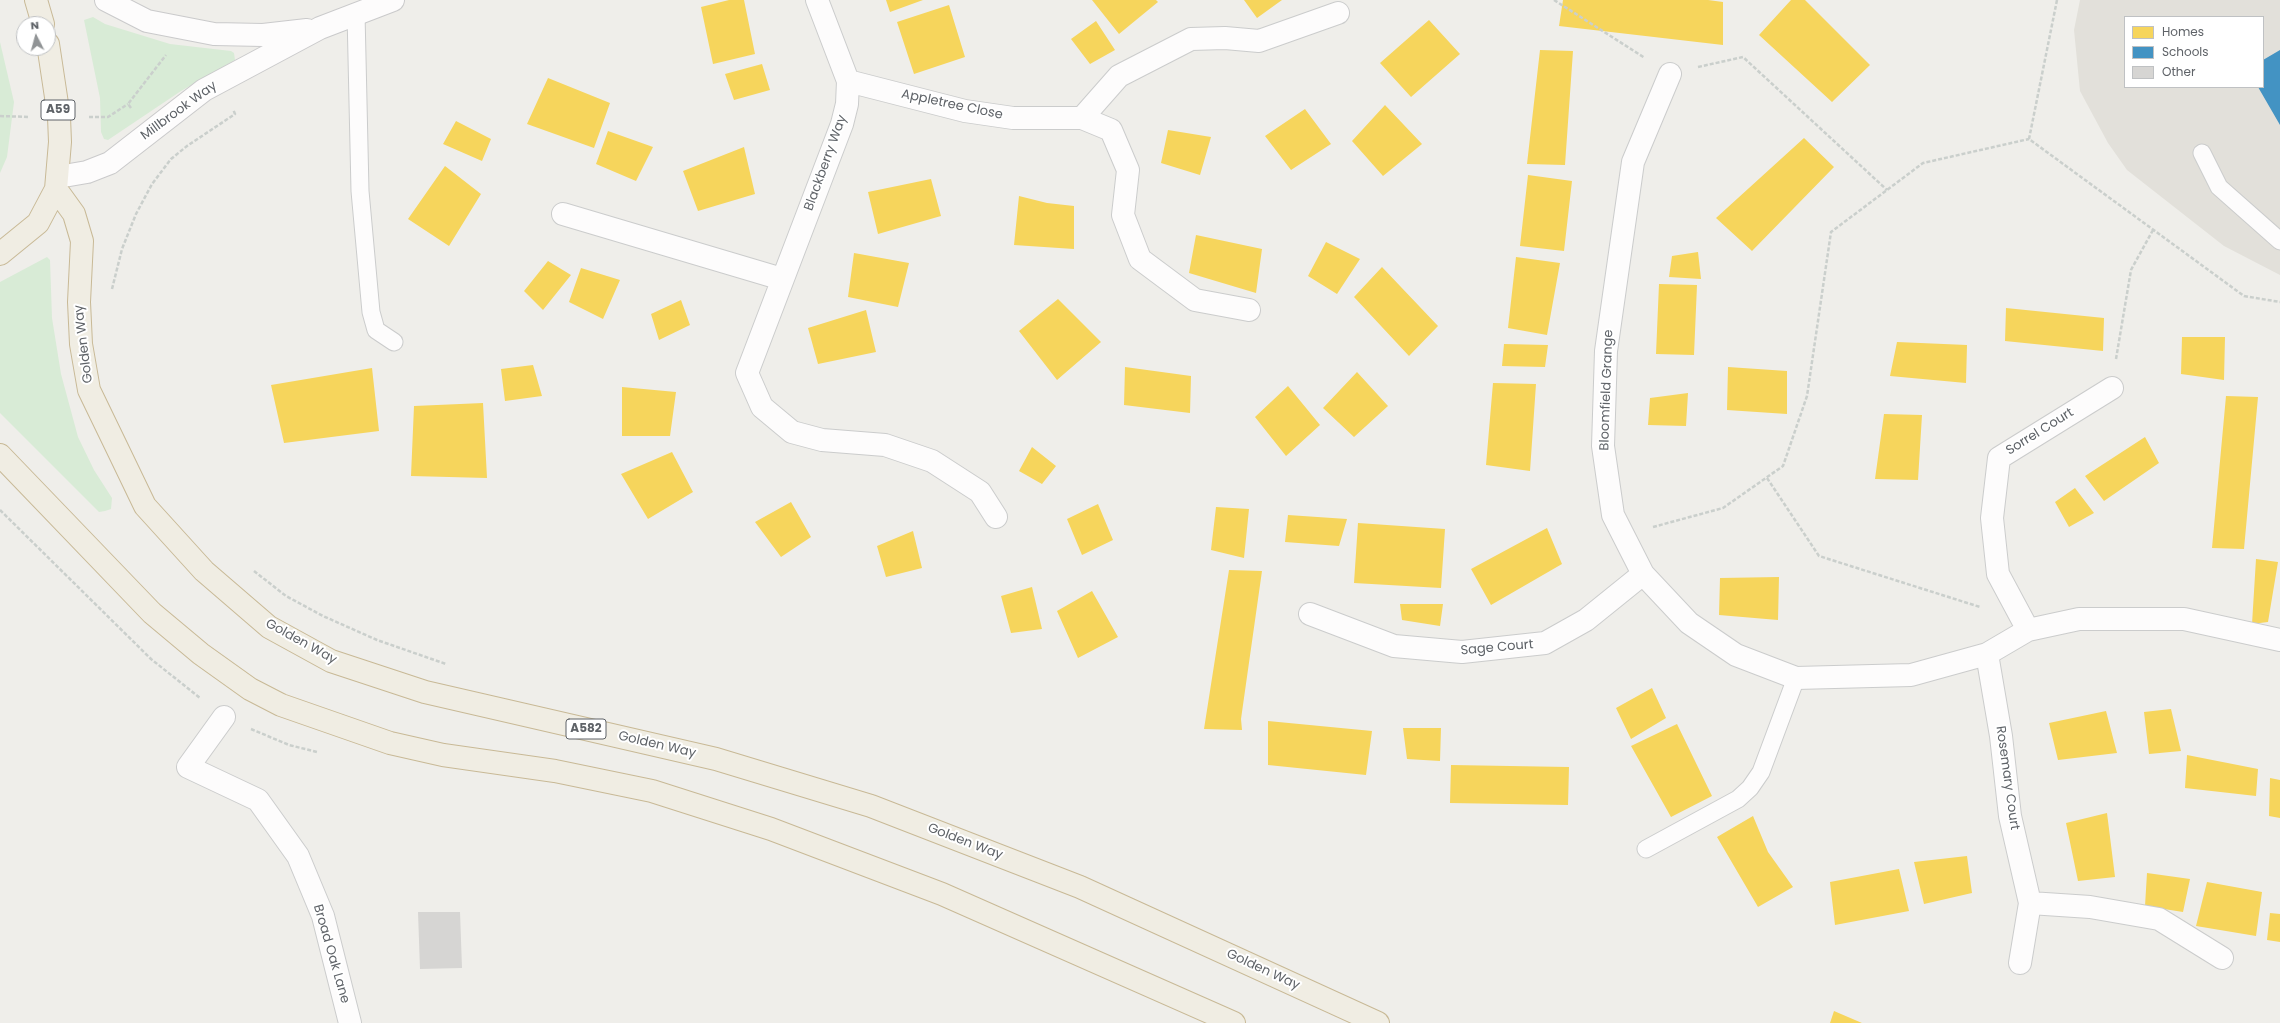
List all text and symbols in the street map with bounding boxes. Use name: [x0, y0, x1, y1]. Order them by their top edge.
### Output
north arrow: [16, 16, 56, 56]
legend: [2124, 16, 2264, 88]
text: N: [30, 17, 40, 33]
text: Homes: [2162, 23, 2204, 40]
text: Schools: [2162, 43, 2209, 60]
text: Other: [2162, 63, 2195, 80]
street label: Millbrook Way: [138, 78, 220, 144]
street label: Appletree Close: [900, 87, 1004, 123]
road number: A59: [41, 100, 75, 120]
street label: Blackberry Way: [801, 113, 851, 213]
street label: Golden Way: [71, 304, 97, 384]
street label: Bloomfield Grange: [1597, 329, 1617, 451]
street label: Sorrel Court: [2003, 405, 2077, 459]
street label: Golden Way: [263, 616, 339, 668]
street label: Sage Court: [1460, 637, 1534, 659]
road number: A582: [566, 719, 606, 739]
street label: Rosemary Court: [1992, 725, 2022, 831]
street label: Golden Way: [617, 729, 697, 761]
street label: Golden Way: [925, 821, 1005, 863]
street label: Broad Oak Lane: [309, 903, 353, 1005]
street label: Golden Way: [1224, 946, 1302, 994]

